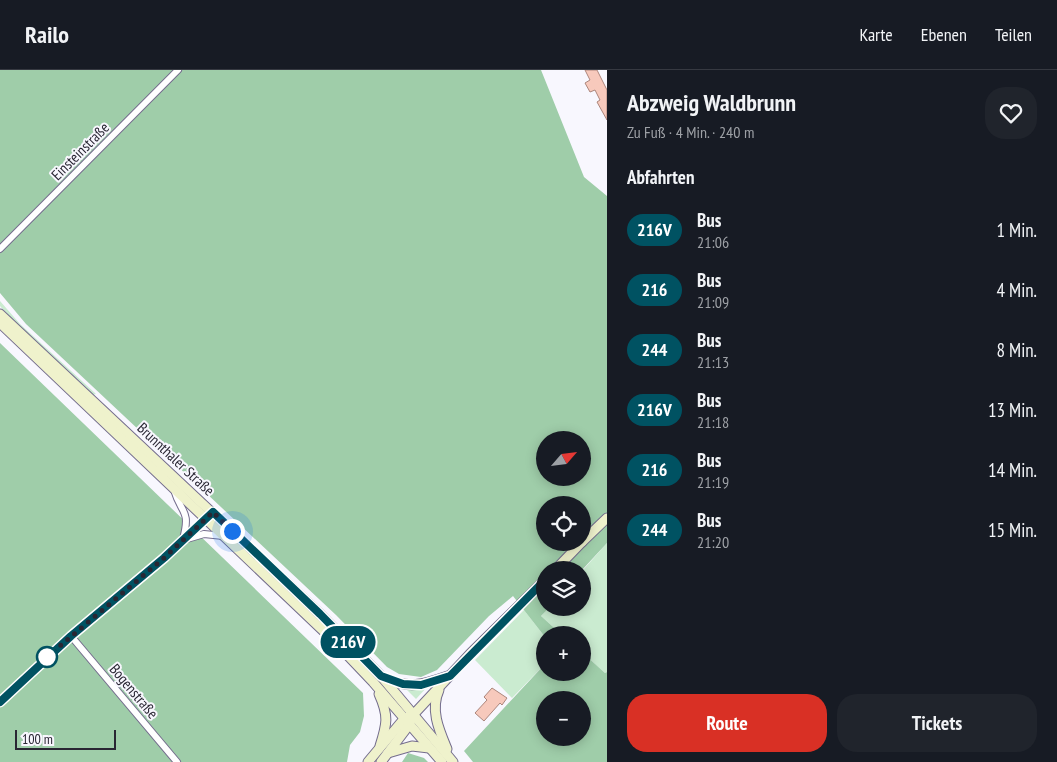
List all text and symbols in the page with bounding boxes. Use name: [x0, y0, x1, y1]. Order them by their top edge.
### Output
text: Railo: [25, 19, 69, 50]
text: Karte: [859, 23, 893, 46]
text: Ebenen: [921, 23, 967, 46]
text: Teilen: [995, 23, 1032, 46]
text: Abzweig Waldbrunn: [627, 87, 796, 118]
button: heart: [985, 87, 1037, 139]
street label: Einsteinstraße: [47, 118, 113, 184]
text: Zu Fuß · 4 Min. · 240 m: [627, 122, 754, 142]
text: Abfahrten: [627, 165, 694, 189]
text: Bus: [697, 208, 721, 232]
text: 216V: [637, 218, 672, 241]
text: 1 Min.: [996, 218, 1037, 242]
text: 21:06: [697, 232, 729, 252]
text: Bus: [697, 268, 721, 292]
text: 216: [642, 278, 667, 301]
text: 4 Min.: [996, 278, 1037, 302]
text: 21:09: [697, 292, 729, 312]
text: Bus: [697, 328, 721, 352]
text: 244: [642, 338, 667, 361]
text: 8 Min.: [996, 338, 1037, 362]
text: 21:13: [697, 352, 729, 372]
text: Bus: [697, 388, 721, 412]
text: 216V: [637, 398, 672, 421]
text: 13 Min.: [988, 398, 1037, 422]
text: 21:18: [697, 412, 729, 432]
street label: Brunnthaler Straße: [133, 418, 219, 500]
north arrow: [536, 431, 591, 486]
map controls: [536, 431, 591, 746]
text: Bus: [697, 448, 721, 472]
text: 216: [642, 458, 667, 481]
text: 14 Min.: [988, 458, 1037, 482]
text: 21:19: [697, 472, 729, 492]
button: locate: [536, 496, 591, 551]
text: Bus: [697, 508, 721, 532]
text: 244: [642, 518, 667, 541]
text: 15 Min.: [988, 518, 1037, 542]
your location: [220, 519, 245, 544]
text: 21:20: [697, 532, 729, 552]
button: layers: [536, 561, 591, 616]
line badge: 216V: [313, 626, 383, 658]
button: +: [536, 626, 591, 681]
text: 216V: [331, 630, 365, 653]
unlabelled marker: [36, 646, 58, 668]
street label: Bogenstraße: [106, 660, 162, 722]
button: −: [536, 691, 591, 746]
button: Route: [627, 694, 827, 752]
button: Tickets: [837, 694, 1037, 752]
scale bar: [15, 727, 116, 750]
text: 100 m: [22, 730, 53, 748]

